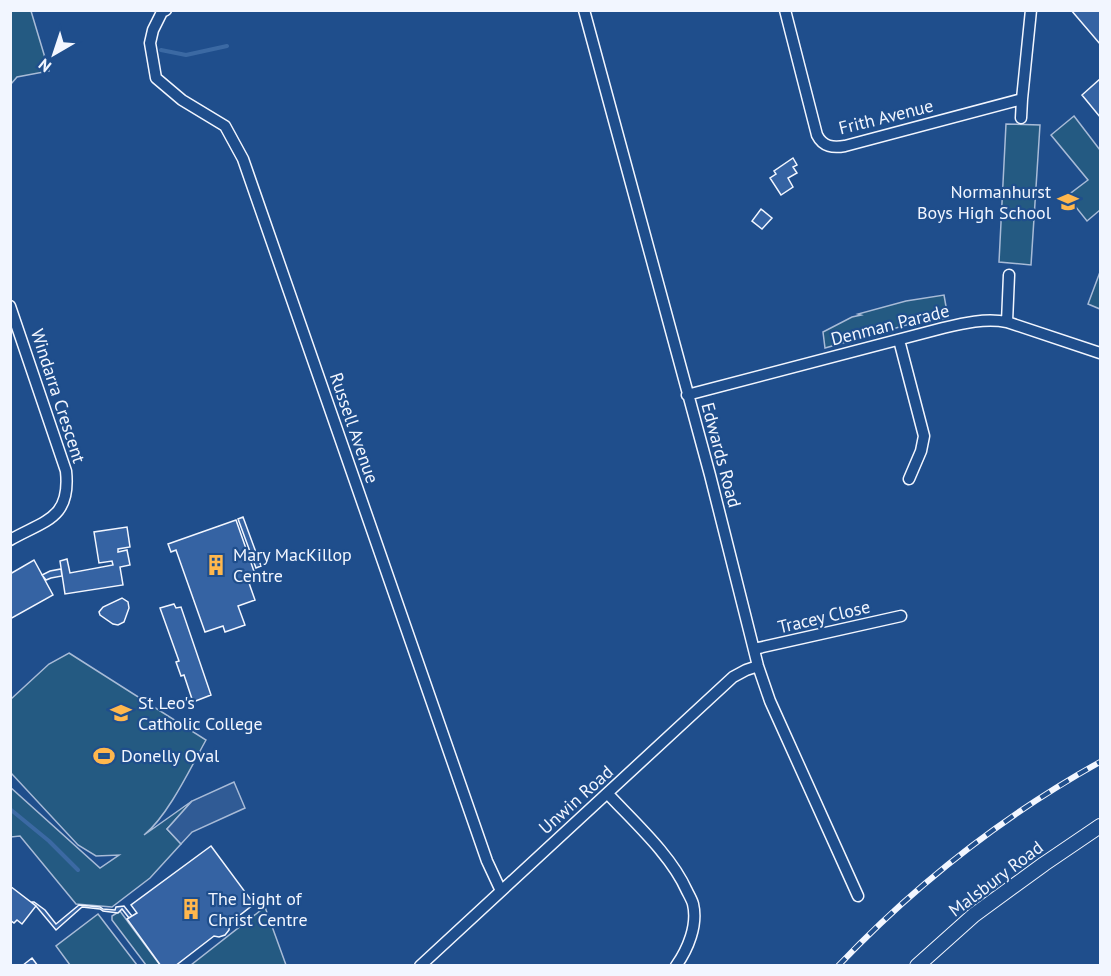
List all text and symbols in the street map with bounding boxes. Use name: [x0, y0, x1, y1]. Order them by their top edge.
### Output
north arrow: [24, 24, 84, 84]
text: N: [34, 55, 55, 77]
street label: Frith Avenue: [836, 94, 936, 139]
place label: Normanhurst Boys High School: [917, 180, 1052, 224]
school or university icon: Normanhurst Boys High School: [1056, 190, 1080, 214]
street label: Denman Parade: [828, 299, 951, 350]
street label: Windarra Crescent: [26, 326, 91, 466]
street label: Russell Avenue: [325, 369, 384, 486]
street label: Edwards Road: [696, 400, 747, 510]
place label: Mary MacKillop Centre: [233, 543, 352, 587]
building icon: Mary MacKillop Centre: [204, 553, 228, 577]
street label: Tracey Close: [775, 595, 872, 638]
place label: St Leo's Catholic College: [138, 691, 263, 735]
school or university icon: St Leo's Catholic College: [109, 701, 133, 725]
sports icon: Donelly Oval: [92, 744, 116, 768]
place label: Donelly Oval: [121, 744, 220, 767]
street label: Unwin Road: [534, 760, 618, 839]
street label: Malsbury Road: [944, 836, 1047, 922]
place label: The Light of Christ Centre: [208, 887, 308, 931]
building icon: The Light of Christ Centre: [179, 897, 203, 921]

